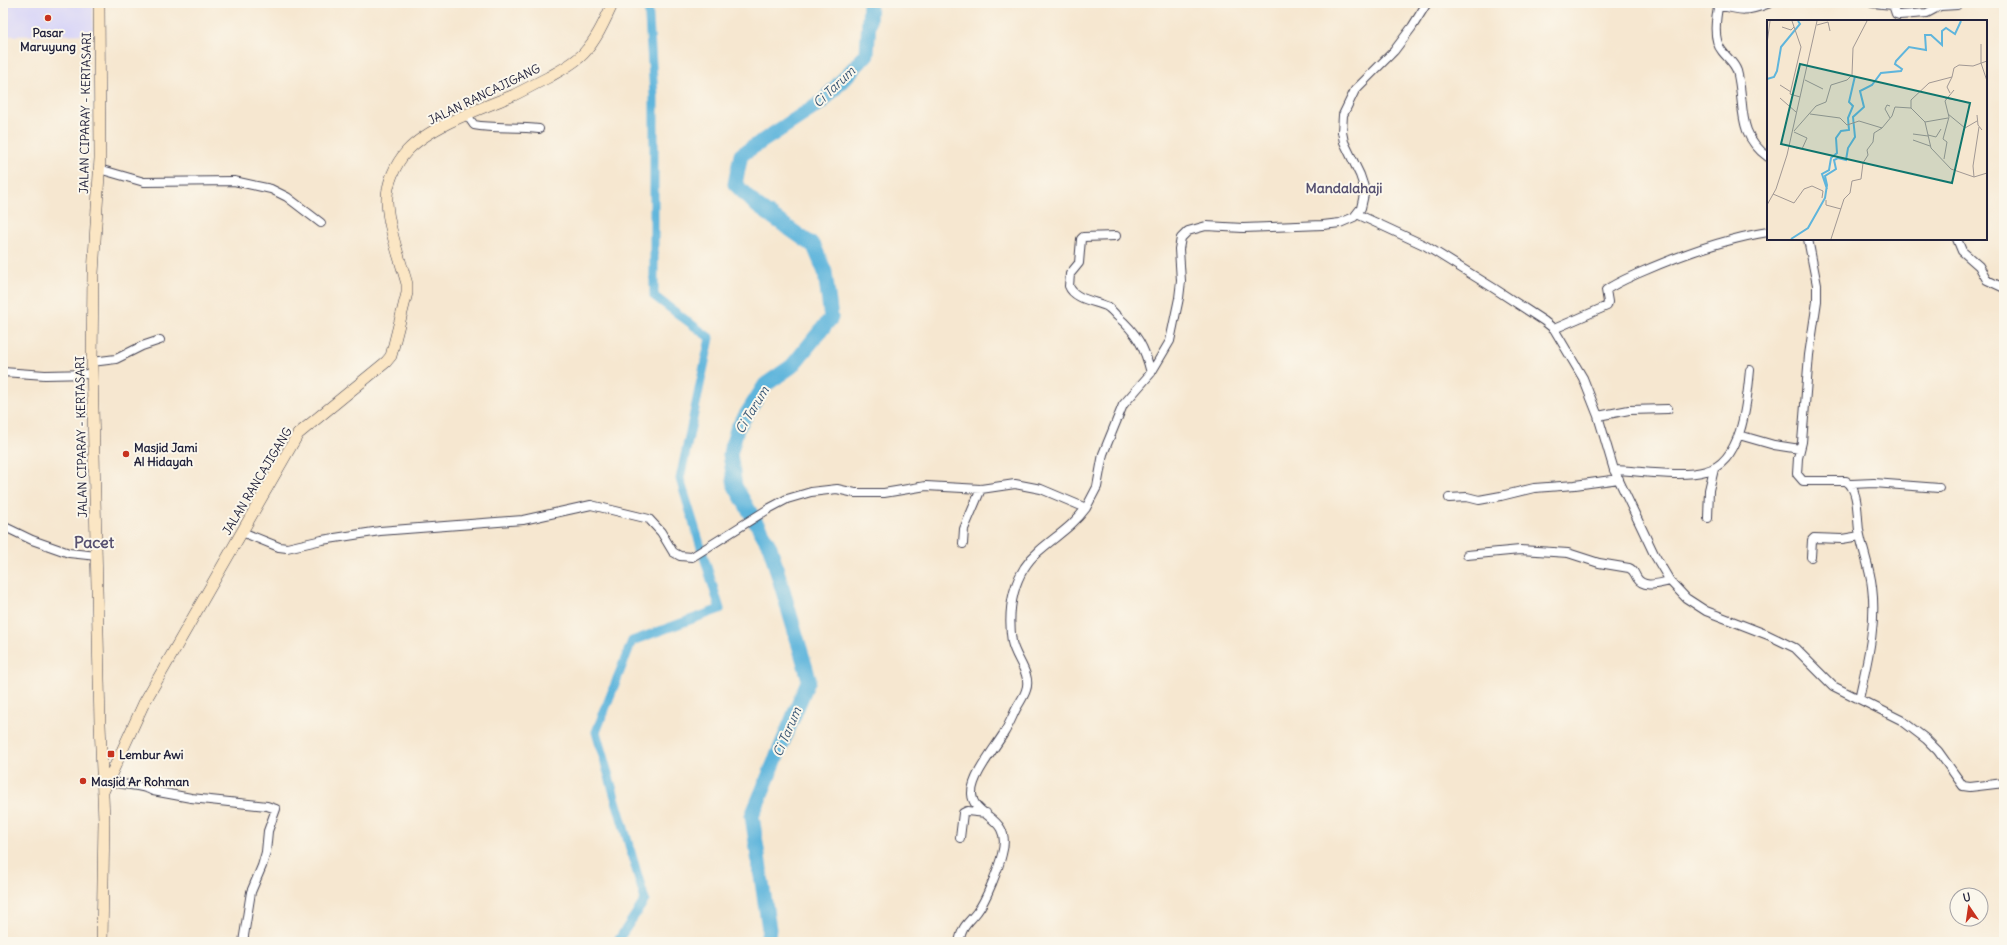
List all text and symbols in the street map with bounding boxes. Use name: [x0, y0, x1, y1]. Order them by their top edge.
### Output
marker: Pasar Maruyung: [43, 13, 53, 23]
inset map: [1767, 20, 1987, 240]
place label: Pasar Maruyung: [20, 25, 76, 55]
street label: JALAN CIPARAY - KERTASARI: [76, 32, 94, 194]
street label: JALAN RANCAJIGANG: [425, 60, 543, 128]
water label: Ci Tarum: [809, 62, 859, 111]
district label: Mandalahaji: [1305, 179, 1383, 197]
street label: JALAN CIPARAY - KERTASARI: [72, 356, 90, 518]
water label: Ci Tarum: [731, 383, 773, 437]
street label: JALAN RANCAJIGANG: [219, 424, 295, 538]
place label: Masjid Jami Al Hidayah: [134, 440, 198, 470]
marker: Masjid Jami Al Hidayah: [121, 449, 131, 459]
district label: Pacet: [74, 532, 115, 552]
water label: Ci Tarum: [769, 704, 805, 759]
place label: Lembur Awi: [119, 747, 184, 762]
marker: Lembur Awi: [106, 749, 116, 759]
place label: Masjid Ar Rohman: [91, 774, 189, 789]
marker: Masjid Ar Rohman: [78, 776, 88, 786]
north arrow: [1949, 887, 1989, 927]
text: U: [1962, 890, 1972, 905]

